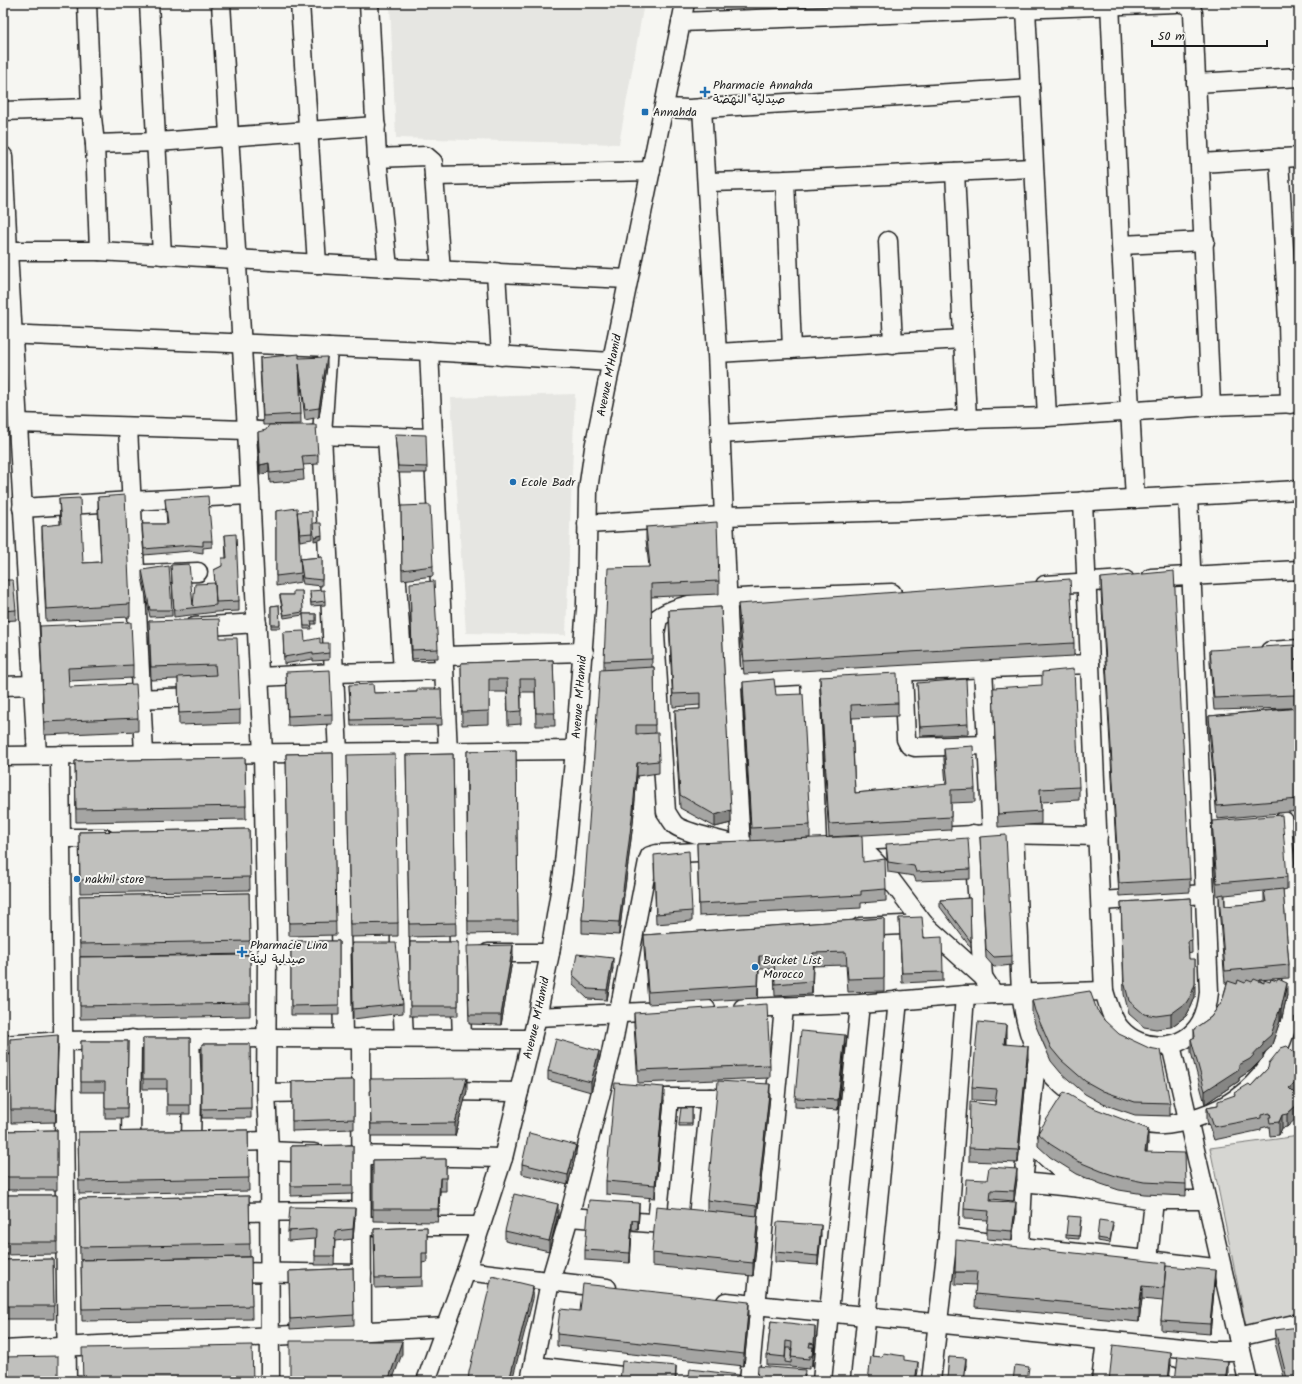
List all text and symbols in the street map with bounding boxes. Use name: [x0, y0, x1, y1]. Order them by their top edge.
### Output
scale bar: [1152, 22, 1267, 48]
text: 50 m: [1158, 27, 1185, 46]
place label: Pharmacie Annahda صيدلية النهضة: [713, 76, 813, 109]
marker: Pharmacie Annahda صيدلية النهضة: [700, 87, 710, 97]
place label: Annahda: [653, 103, 697, 122]
marker: Annahda: [640, 107, 650, 117]
street label: Avenue M'Hamid: [592, 332, 627, 418]
place label: Ecole Badr: [521, 473, 576, 492]
marker: Ecole Badr: [508, 477, 518, 487]
street label: Avenue M'Hamid: [567, 654, 592, 739]
place label: nakhil store: [85, 870, 145, 889]
marker: nakhil store: [72, 874, 82, 884]
place label: Pharmacie Lina صيدلية لينة: [250, 936, 328, 969]
marker: Pharmacie Lina صيدلية لينة: [237, 947, 247, 957]
place label: Bucket List Morocco: [763, 951, 822, 984]
marker: Bucket List Morocco: [750, 962, 760, 972]
street label: Avenue M'Hamid: [518, 974, 555, 1061]

